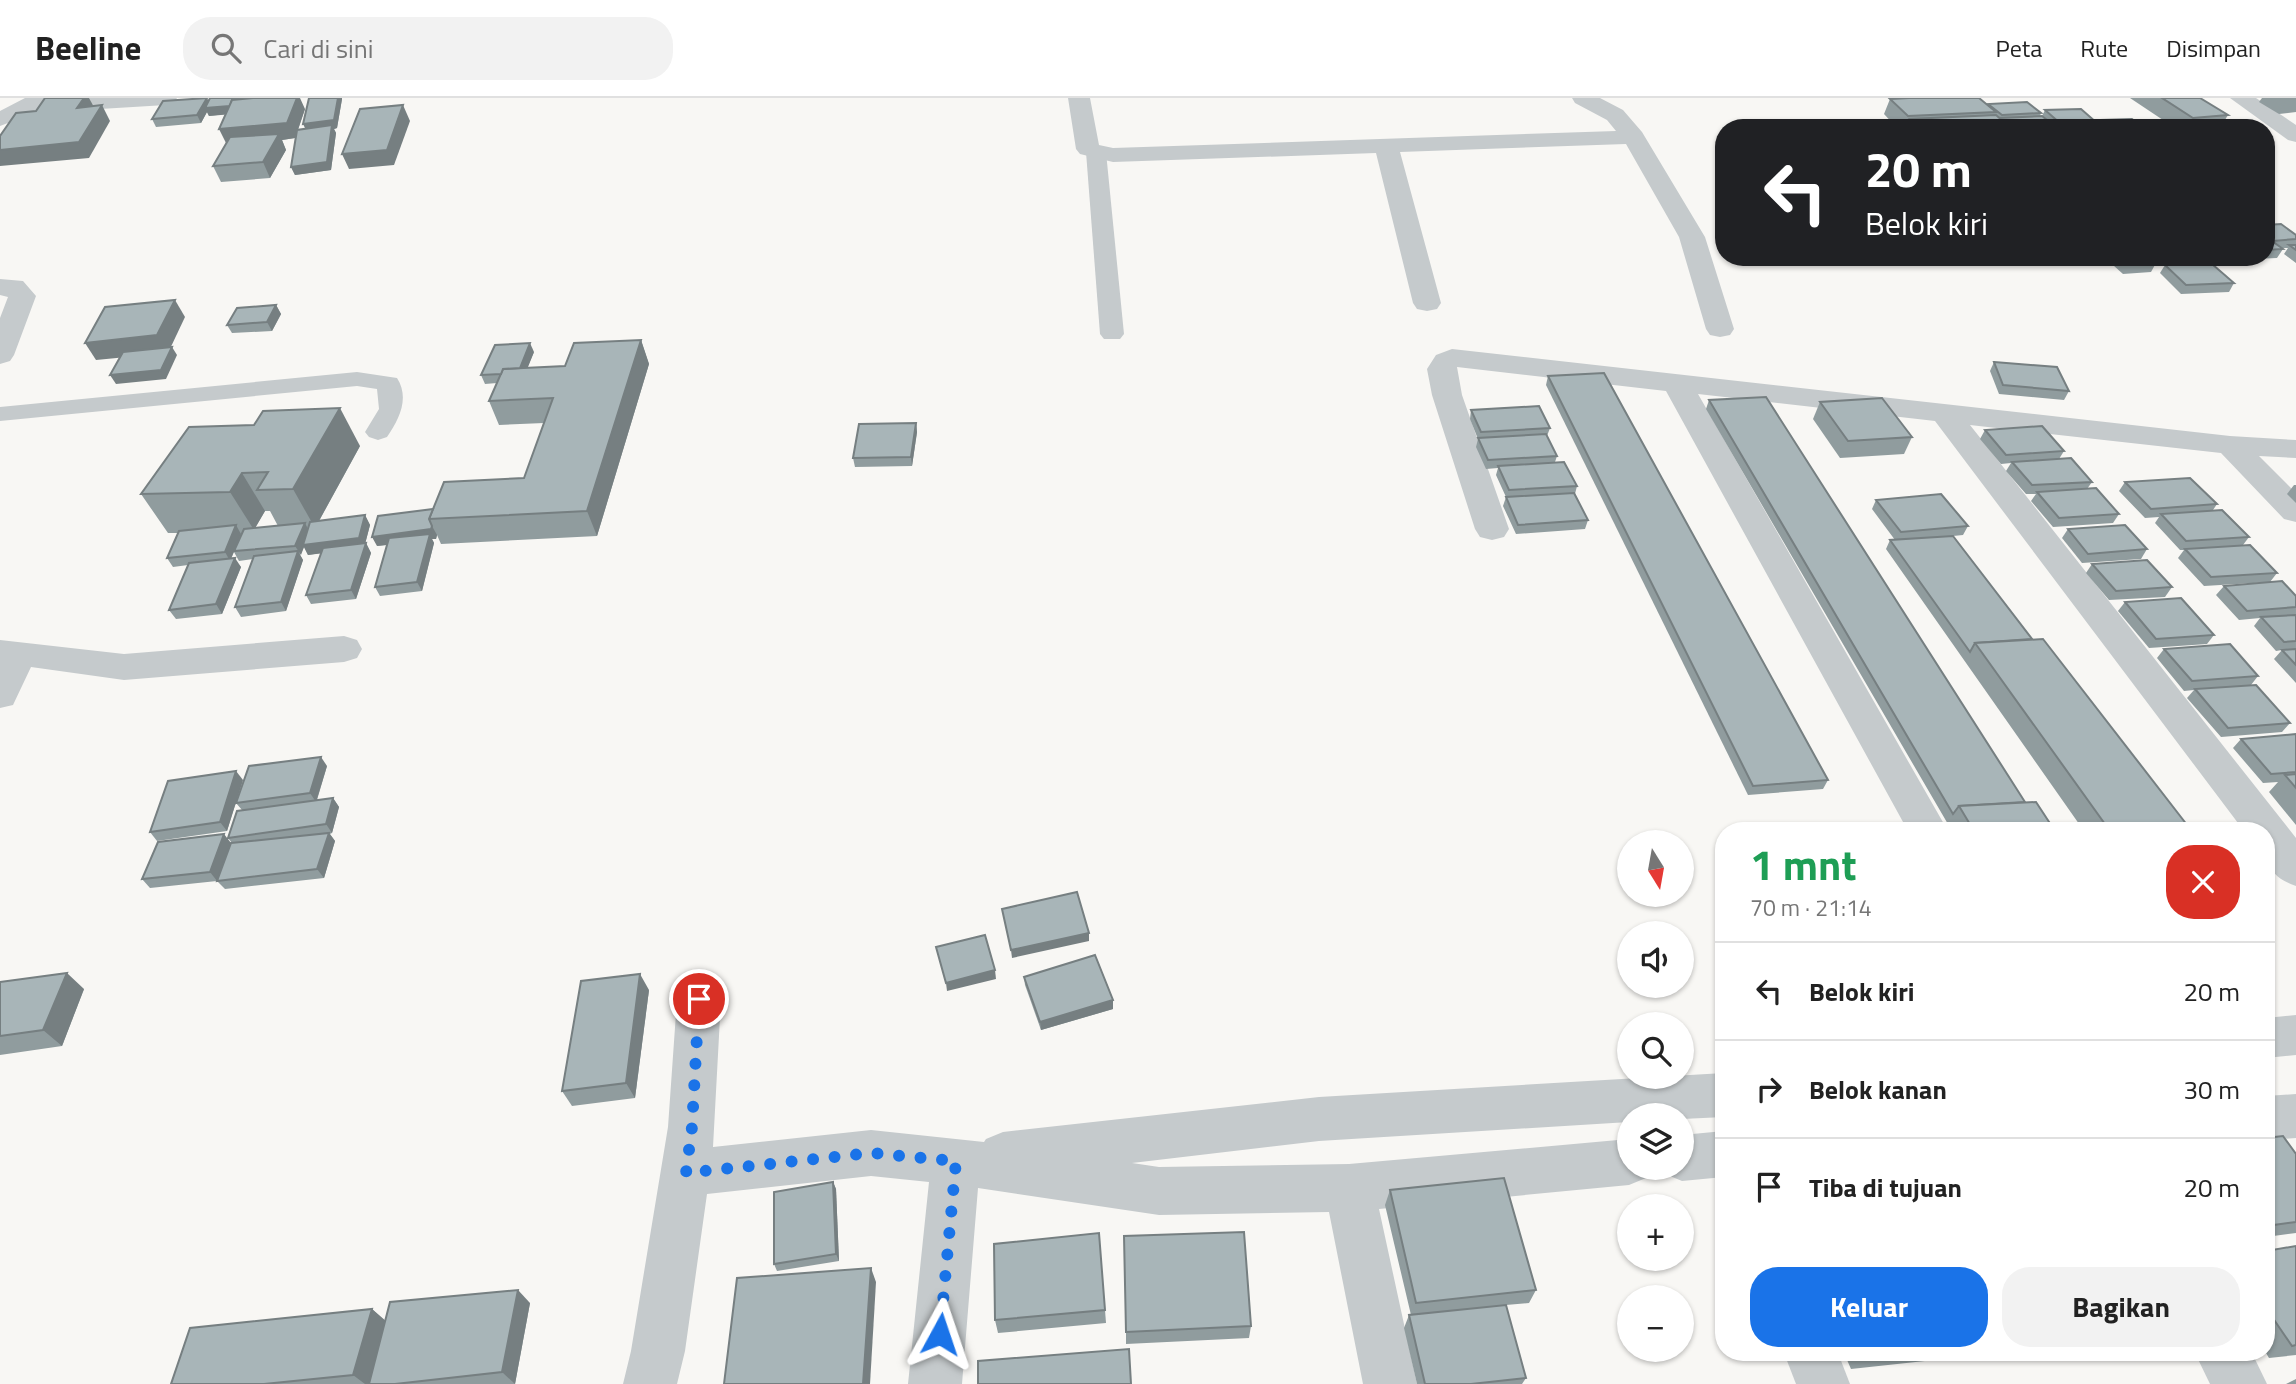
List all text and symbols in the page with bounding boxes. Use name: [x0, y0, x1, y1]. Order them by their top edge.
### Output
search box: [183, 17, 673, 80]
text: Beeline: [35, 23, 141, 73]
icon: search: [207, 29, 245, 67]
text: Cari di sini: [263, 29, 373, 68]
text: Peta: [1996, 30, 2042, 66]
text: Rute: [2080, 30, 2128, 66]
text: Disimpan: [2166, 30, 2261, 66]
text: 20 m: [1865, 131, 1972, 206]
icon: left: [1750, 147, 1841, 238]
text: Belok kiri: [1865, 199, 1988, 247]
north arrow: [1617, 830, 1694, 906]
map controls: [1617, 830, 1694, 1362]
text: 1 mnt: [1750, 832, 1857, 896]
button: close: [2166, 845, 2240, 919]
text: 70 m · 21:14: [1750, 890, 1872, 925]
button: sound: [1617, 921, 1694, 998]
pin: [669, 969, 729, 1029]
icon: left: [1750, 972, 1788, 1010]
text: Belok kiri: [1809, 972, 1915, 1011]
text: 20 m: [2183, 972, 2240, 1011]
icon: arrive: [680, 980, 718, 1018]
button: search: [1617, 1012, 1694, 1089]
icon: right: [1750, 1070, 1788, 1108]
text: Belok kanan: [1809, 1070, 1947, 1109]
text: 30 m: [2183, 1070, 2240, 1109]
button: layers: [1617, 1103, 1694, 1180]
icon: arrive: [1750, 1168, 1788, 1206]
text: Tiba di tujuan: [1809, 1168, 1962, 1207]
text: 20 m: [2183, 1168, 2240, 1207]
button: +: [1617, 1194, 1694, 1271]
button: Keluar: [1750, 1267, 1988, 1347]
button: Bagikan: [2002, 1267, 2240, 1347]
button: −: [1617, 1285, 1694, 1362]
position arrow: [903, 1297, 977, 1371]

